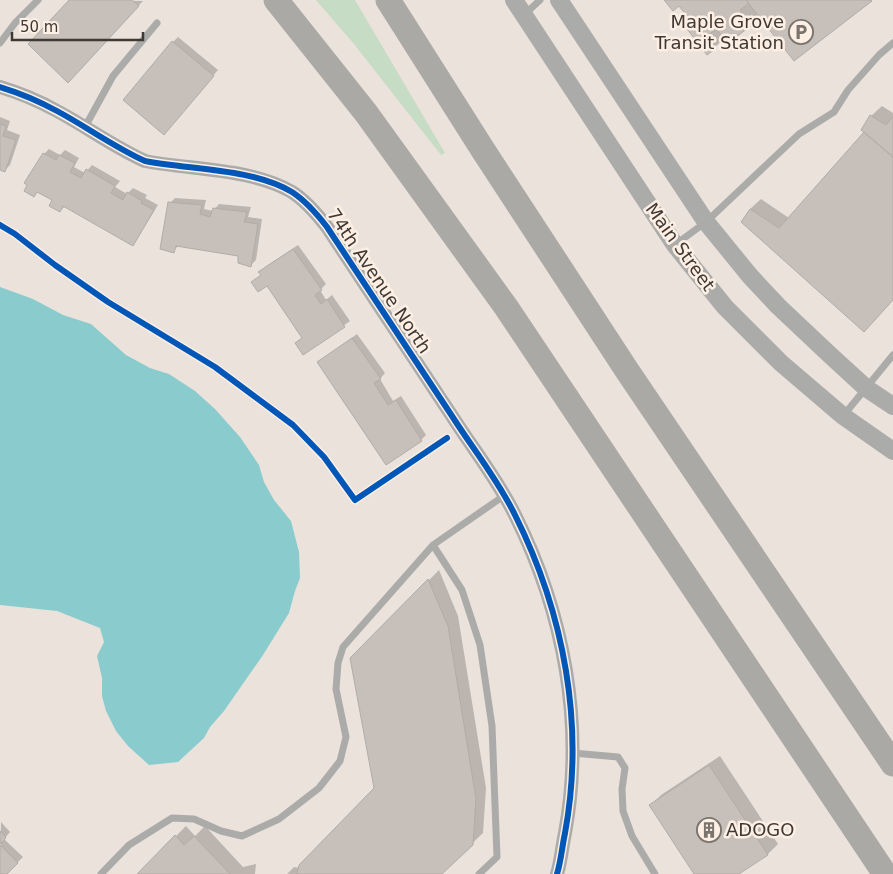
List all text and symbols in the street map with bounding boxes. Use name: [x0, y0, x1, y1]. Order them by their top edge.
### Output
scale bar: [12, 10, 144, 42]
place label: Maple Grove Transit Station: [654, 11, 784, 53]
text: 50 m: [20, 18, 58, 36]
parking icon: Maple Grove Transit Station: [788, 19, 814, 45]
street label: Main Street: [642, 199, 719, 295]
street label: 74th Avenue North: [323, 204, 436, 357]
building icon: ADOGO: [696, 817, 722, 843]
place label: ADOGO: [726, 819, 794, 840]

